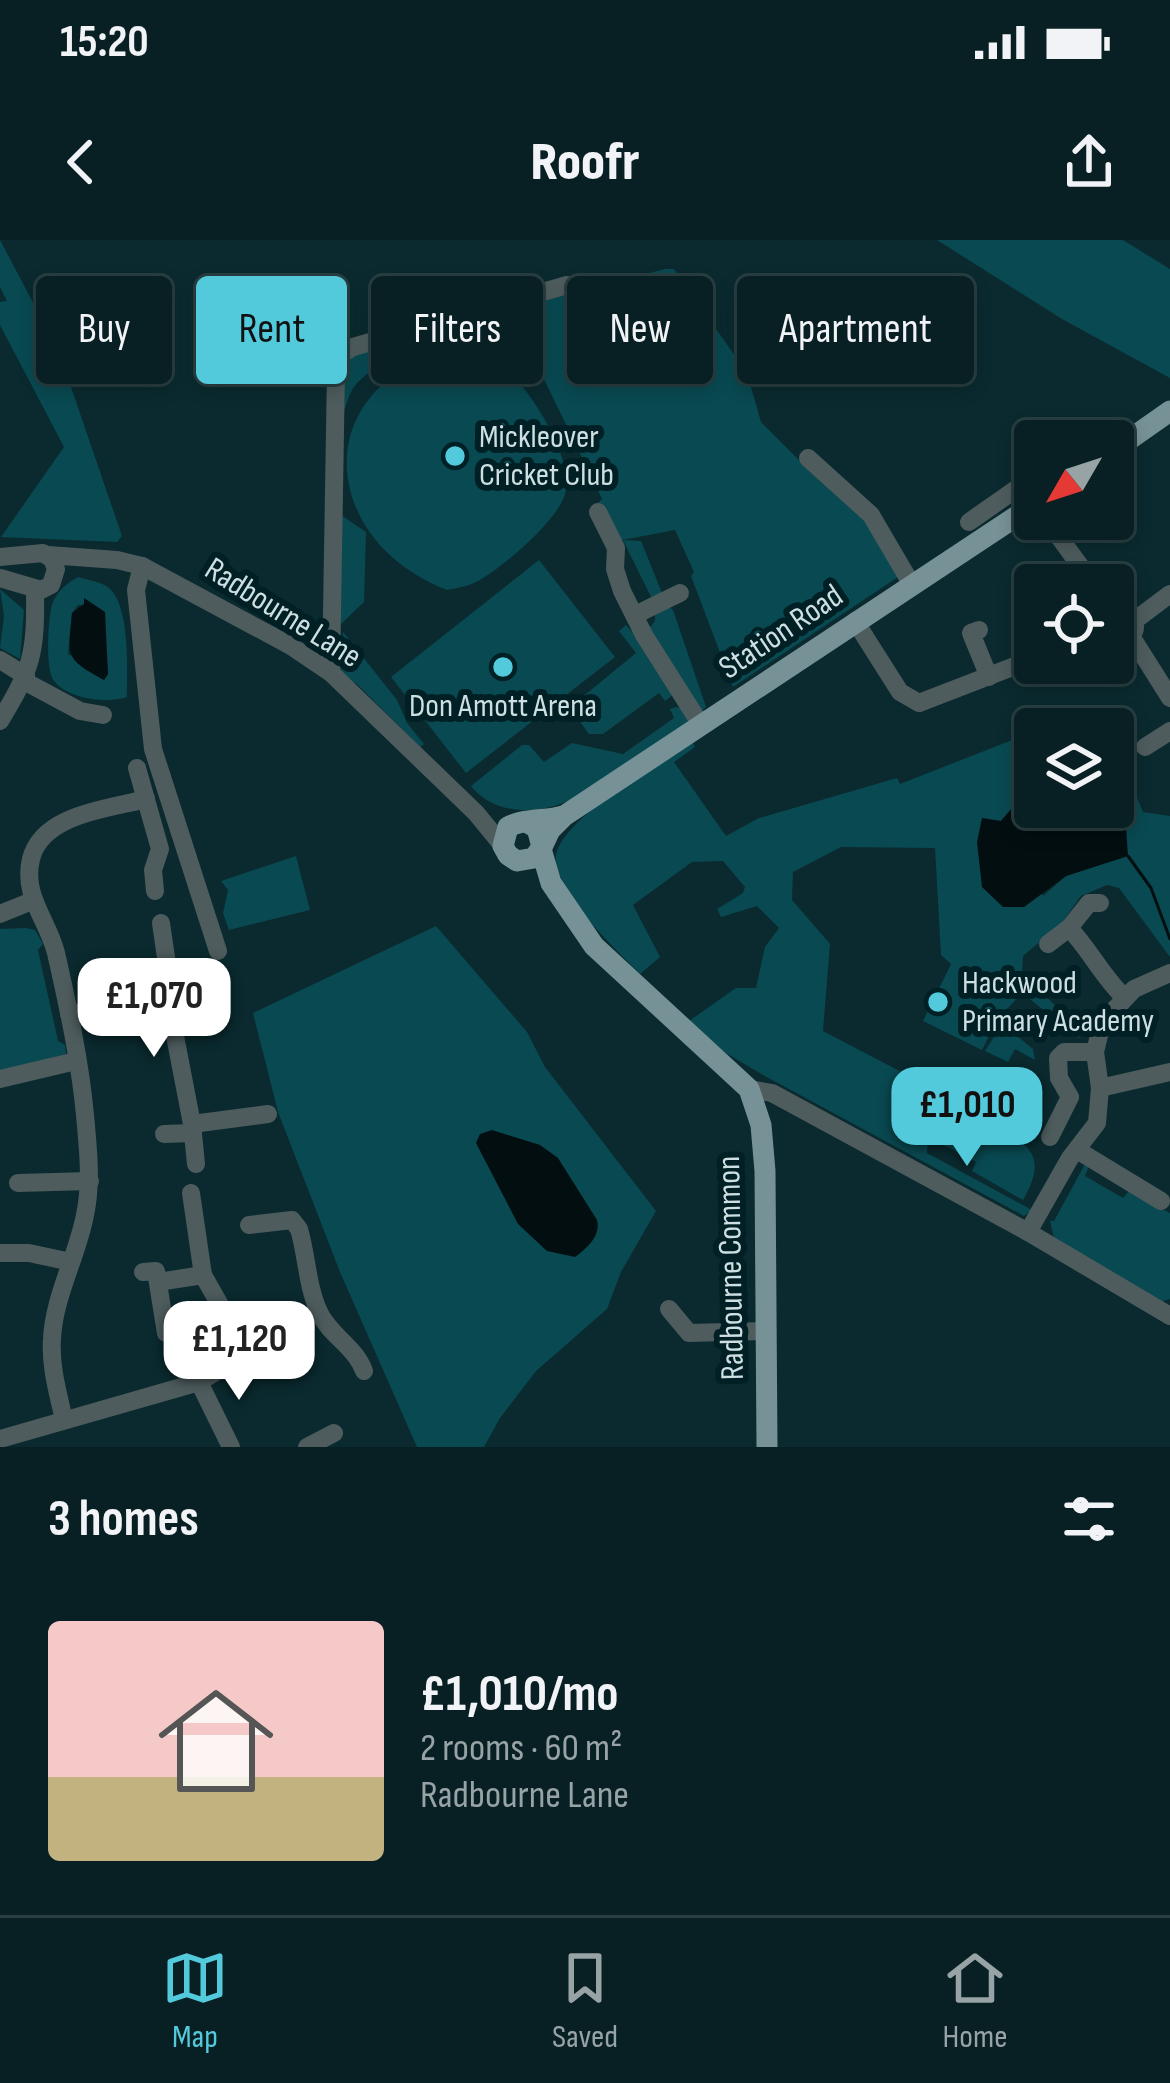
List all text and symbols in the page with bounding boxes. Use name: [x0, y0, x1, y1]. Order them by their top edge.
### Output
text: 15:20: [60, 15, 149, 70]
icon: back: [48, 129, 114, 195]
icon: share: [1056, 129, 1122, 195]
text: Roofr: [530, 130, 640, 195]
chip: Buy: [36, 276, 172, 384]
chip: Rent: [196, 276, 347, 384]
chip: Filters: [371, 276, 543, 384]
chip: New: [567, 276, 713, 384]
chip: Apartment: [737, 276, 974, 384]
place label: Mickleover Cricket Club: [479, 417, 614, 495]
north arrow: [1014, 420, 1134, 540]
map controls: [1014, 420, 1134, 828]
marker: Mickleover Cricket Club: [442, 443, 468, 469]
street label: Radbourne Lane: [197, 549, 369, 677]
button: locate: [1014, 564, 1134, 684]
street label: Station Road: [711, 576, 851, 688]
marker: Don Amott Arena: [490, 654, 516, 680]
place label: Don Amott Arena: [409, 686, 597, 726]
button: layers: [1014, 708, 1134, 828]
pin: £1,070: [56, 958, 252, 1060]
place label: Hackwood Primary Academy: [962, 963, 1154, 1041]
text: £1,070: [105, 973, 203, 1020]
marker: Hackwood Primary Academy: [925, 989, 951, 1015]
pin: £1,010: [869, 1067, 1065, 1169]
text: £1,010: [918, 1082, 1016, 1129]
street label: Radbourne Common: [709, 1156, 753, 1380]
pin: £1,120: [141, 1301, 337, 1403]
text: £1,120: [191, 1316, 287, 1363]
icon: filters: [1056, 1486, 1122, 1552]
text: 3 homes: [48, 1489, 199, 1550]
text: £1,010/mo: [420, 1664, 619, 1725]
icon: home: [144, 1669, 288, 1813]
text: 2 rooms · 60 m²: [420, 1725, 622, 1772]
text: Radbourne Lane: [420, 1772, 629, 1819]
tab: Map: [162, 1945, 228, 2057]
tab: Saved: [552, 1945, 618, 2057]
tab: Home: [942, 1945, 1008, 2057]

